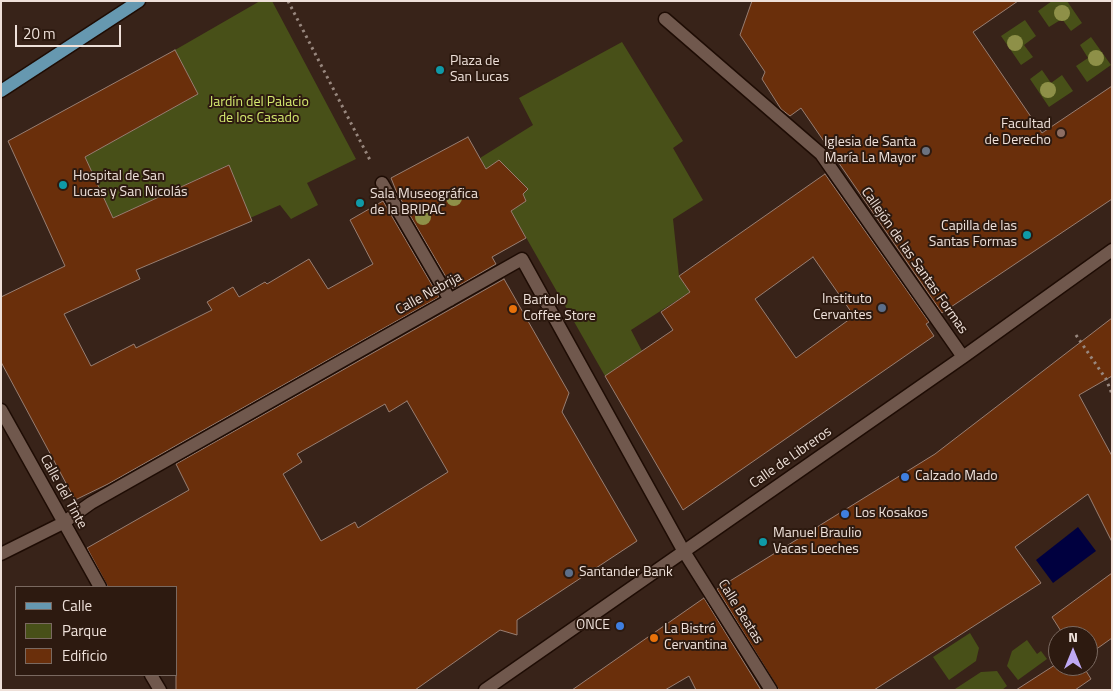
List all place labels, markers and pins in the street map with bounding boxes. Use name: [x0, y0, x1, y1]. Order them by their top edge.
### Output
place label: Plaza de San Lucas: [450, 54, 509, 86]
marker: Plaza de San Lucas: [434, 64, 446, 76]
place label: Facultad de Derecho: [985, 117, 1051, 150]
marker: Facultad de Derecho: [1055, 127, 1067, 139]
place label: Iglesia de Santa María La Mayor: [824, 135, 916, 168]
marker: Iglesia de Santa María La Mayor: [920, 145, 932, 157]
place label: Hospital de San Lucas y San Nicolás: [73, 169, 188, 202]
marker: Hospital de San Lucas y San Nicolás: [57, 179, 69, 191]
place label: Sala Museográfica de la BRIPAC: [370, 187, 478, 220]
marker: Sala Museográfica de la BRIPAC: [354, 197, 366, 209]
place label: Capilla de las Santas Formas: [929, 219, 1017, 252]
marker: Capilla de las Santas Formas: [1021, 229, 1033, 241]
place label: Instituto Cervantes: [813, 292, 872, 324]
place label: Bartolo Coffee Store: [523, 293, 596, 326]
marker: Instituto Cervantes: [876, 302, 888, 314]
marker: Bartolo Coffee Store: [507, 303, 519, 315]
place label: Calzado Mado: [915, 469, 998, 485]
marker: Calzado Mado: [899, 471, 911, 483]
place label: Los Kosakos: [855, 506, 928, 522]
marker: Los Kosakos: [839, 508, 851, 520]
place label: Manuel Braulio Vacas Loeches: [773, 526, 862, 558]
marker: Manuel Braulio Vacas Loeches: [757, 536, 769, 548]
place label: Santander Bank: [579, 565, 673, 581]
marker: Santander Bank: [563, 567, 575, 579]
place label: ONCE: [576, 618, 610, 634]
marker: ONCE: [614, 620, 626, 632]
place label: La Bistró Cervantina: [664, 622, 727, 654]
marker: La Bistró Cervantina: [648, 632, 660, 644]

